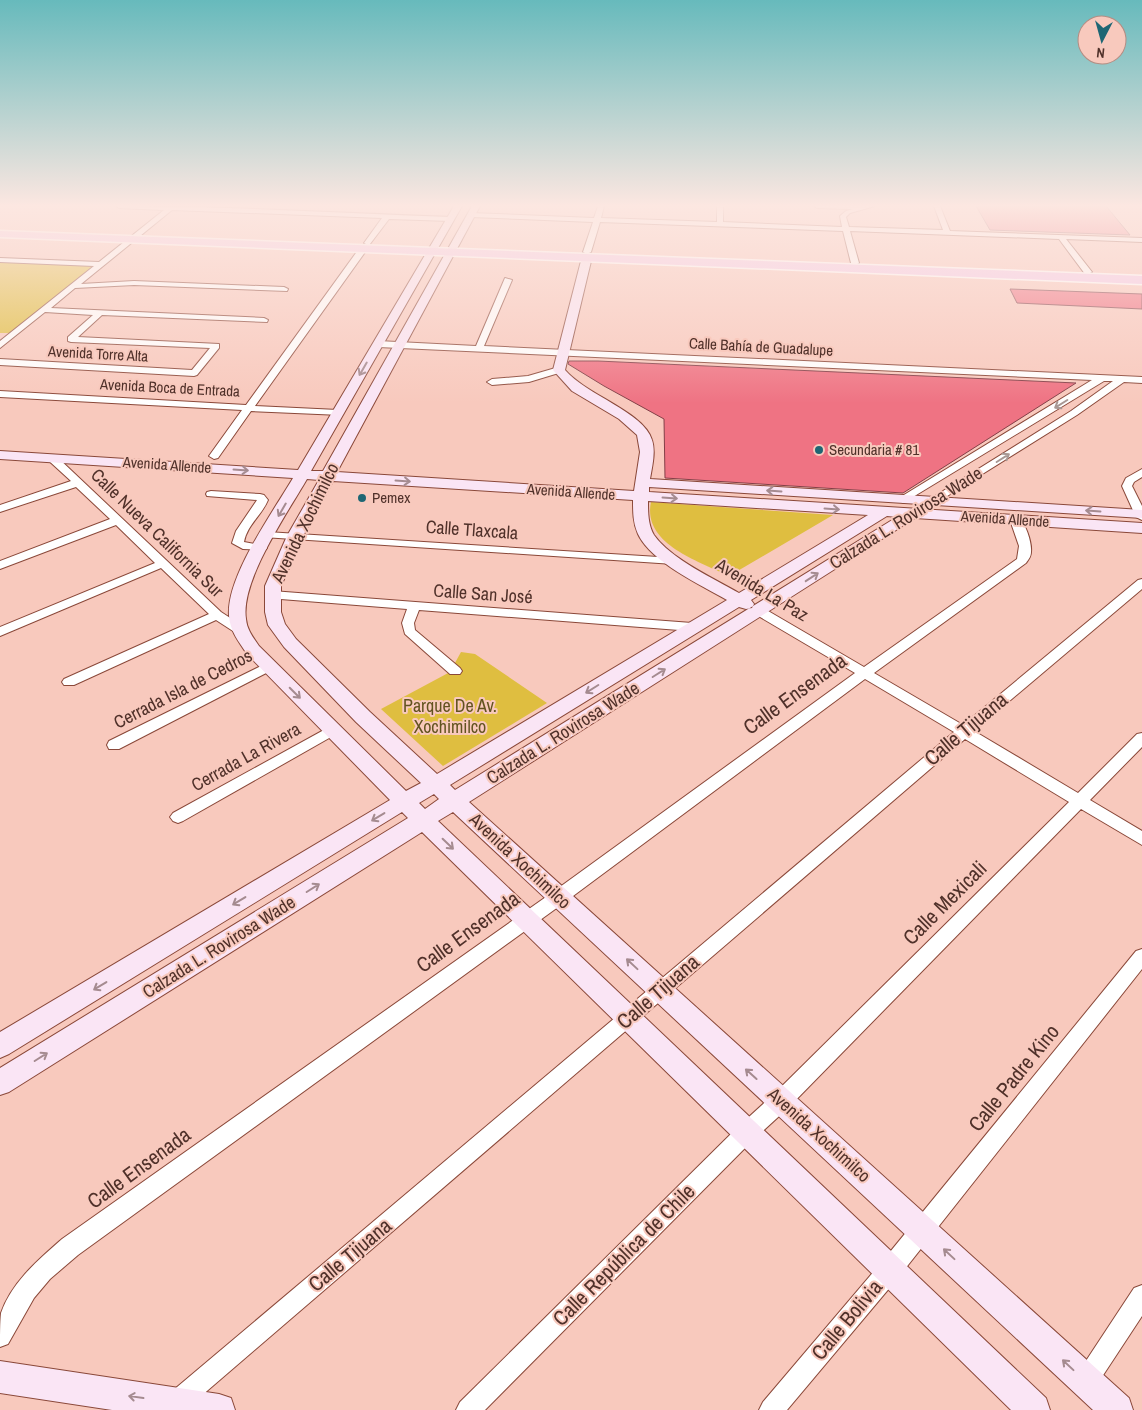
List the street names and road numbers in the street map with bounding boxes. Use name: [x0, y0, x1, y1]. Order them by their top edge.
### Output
street label: Calle Bahía de Guadalupe: [688, 332, 834, 361]
street label: Avenida Torre Alta: [46, 340, 149, 367]
street label: Avenida Boca de Entrada: [99, 373, 241, 402]
street label: Avenida Allende: [121, 451, 212, 478]
street label: Avenida Xochimilco: [264, 459, 344, 588]
street label: Calzada L. Rovirosa Wade: [825, 460, 987, 575]
street label: Calle Nueva California Sur: [86, 463, 229, 603]
street label: Avenida Allende: [525, 478, 616, 505]
street label: Avenida Allende: [959, 505, 1050, 532]
street label: Calle Tlaxcala: [425, 514, 519, 545]
street label: Avenida La Paz: [710, 552, 813, 627]
street label: Calle San José: [433, 578, 533, 609]
street label: Cerrada Isla de Cedros: [109, 643, 256, 734]
street label: Calle Ensenada: [737, 646, 853, 741]
street label: Calzada L. Rovirosa Wade: [482, 675, 644, 790]
street label: Calle Tijuana: [918, 685, 1014, 772]
street label: Cerrada La Rivera: [187, 716, 305, 797]
street label: Avenida Xochimilco: [463, 806, 577, 914]
street label: Calle Mexicali: [896, 854, 993, 951]
street label: Calle Ensenada: [410, 884, 526, 979]
street label: Calzada L. Rovirosa Wade: [138, 889, 300, 1004]
street label: Calle Tijuana: [610, 947, 706, 1036]
street label: Calle Padre Kino: [961, 1018, 1066, 1137]
street label: Avenida Xochimilco: [762, 1081, 876, 1188]
street label: Calle Ensenada: [81, 1120, 197, 1215]
street label: Calle República de Chile: [546, 1177, 701, 1332]
street label: Calle Tijuana: [302, 1211, 398, 1298]
street label: Calle Bolivia: [804, 1273, 889, 1366]

